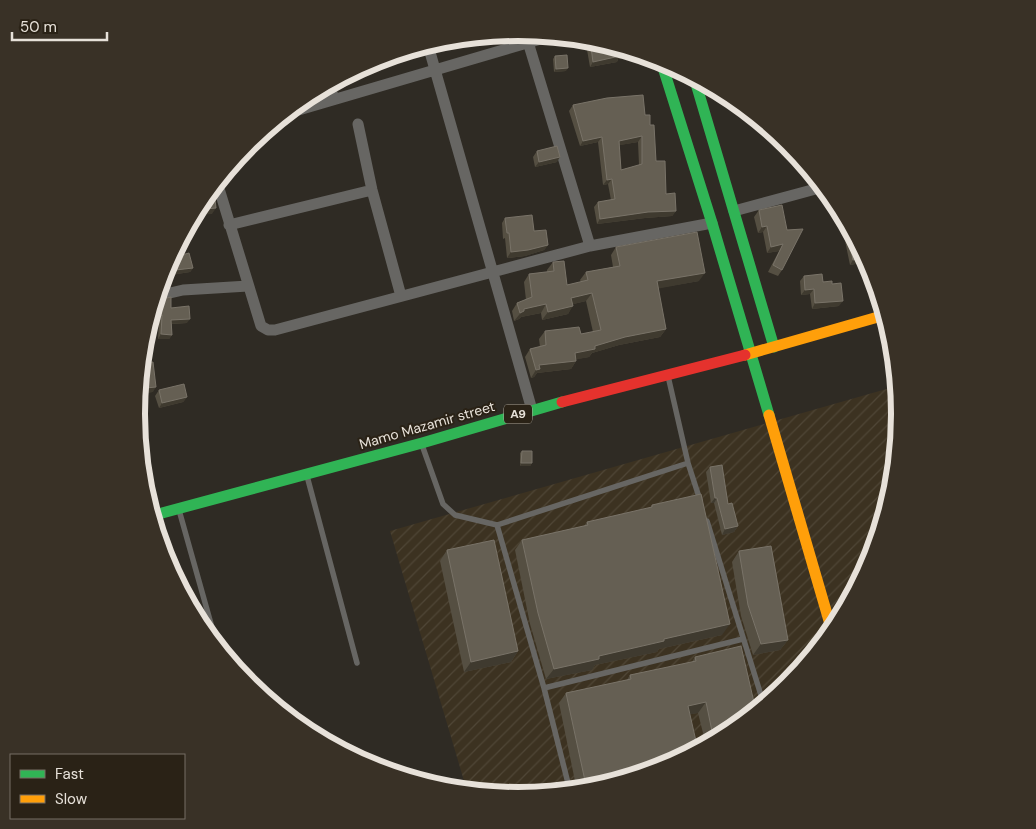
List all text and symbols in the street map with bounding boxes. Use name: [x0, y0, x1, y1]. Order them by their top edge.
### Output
scale bar: [12, 10, 108, 42]
text: 50 m: [20, 17, 57, 37]
street label: Mamo Mazamir street: [357, 397, 497, 453]
road number: A9: [504, 404, 532, 424]
legend: [10, 754, 185, 819]
text: Fast: [55, 764, 84, 784]
text: Slow: [55, 789, 88, 809]

